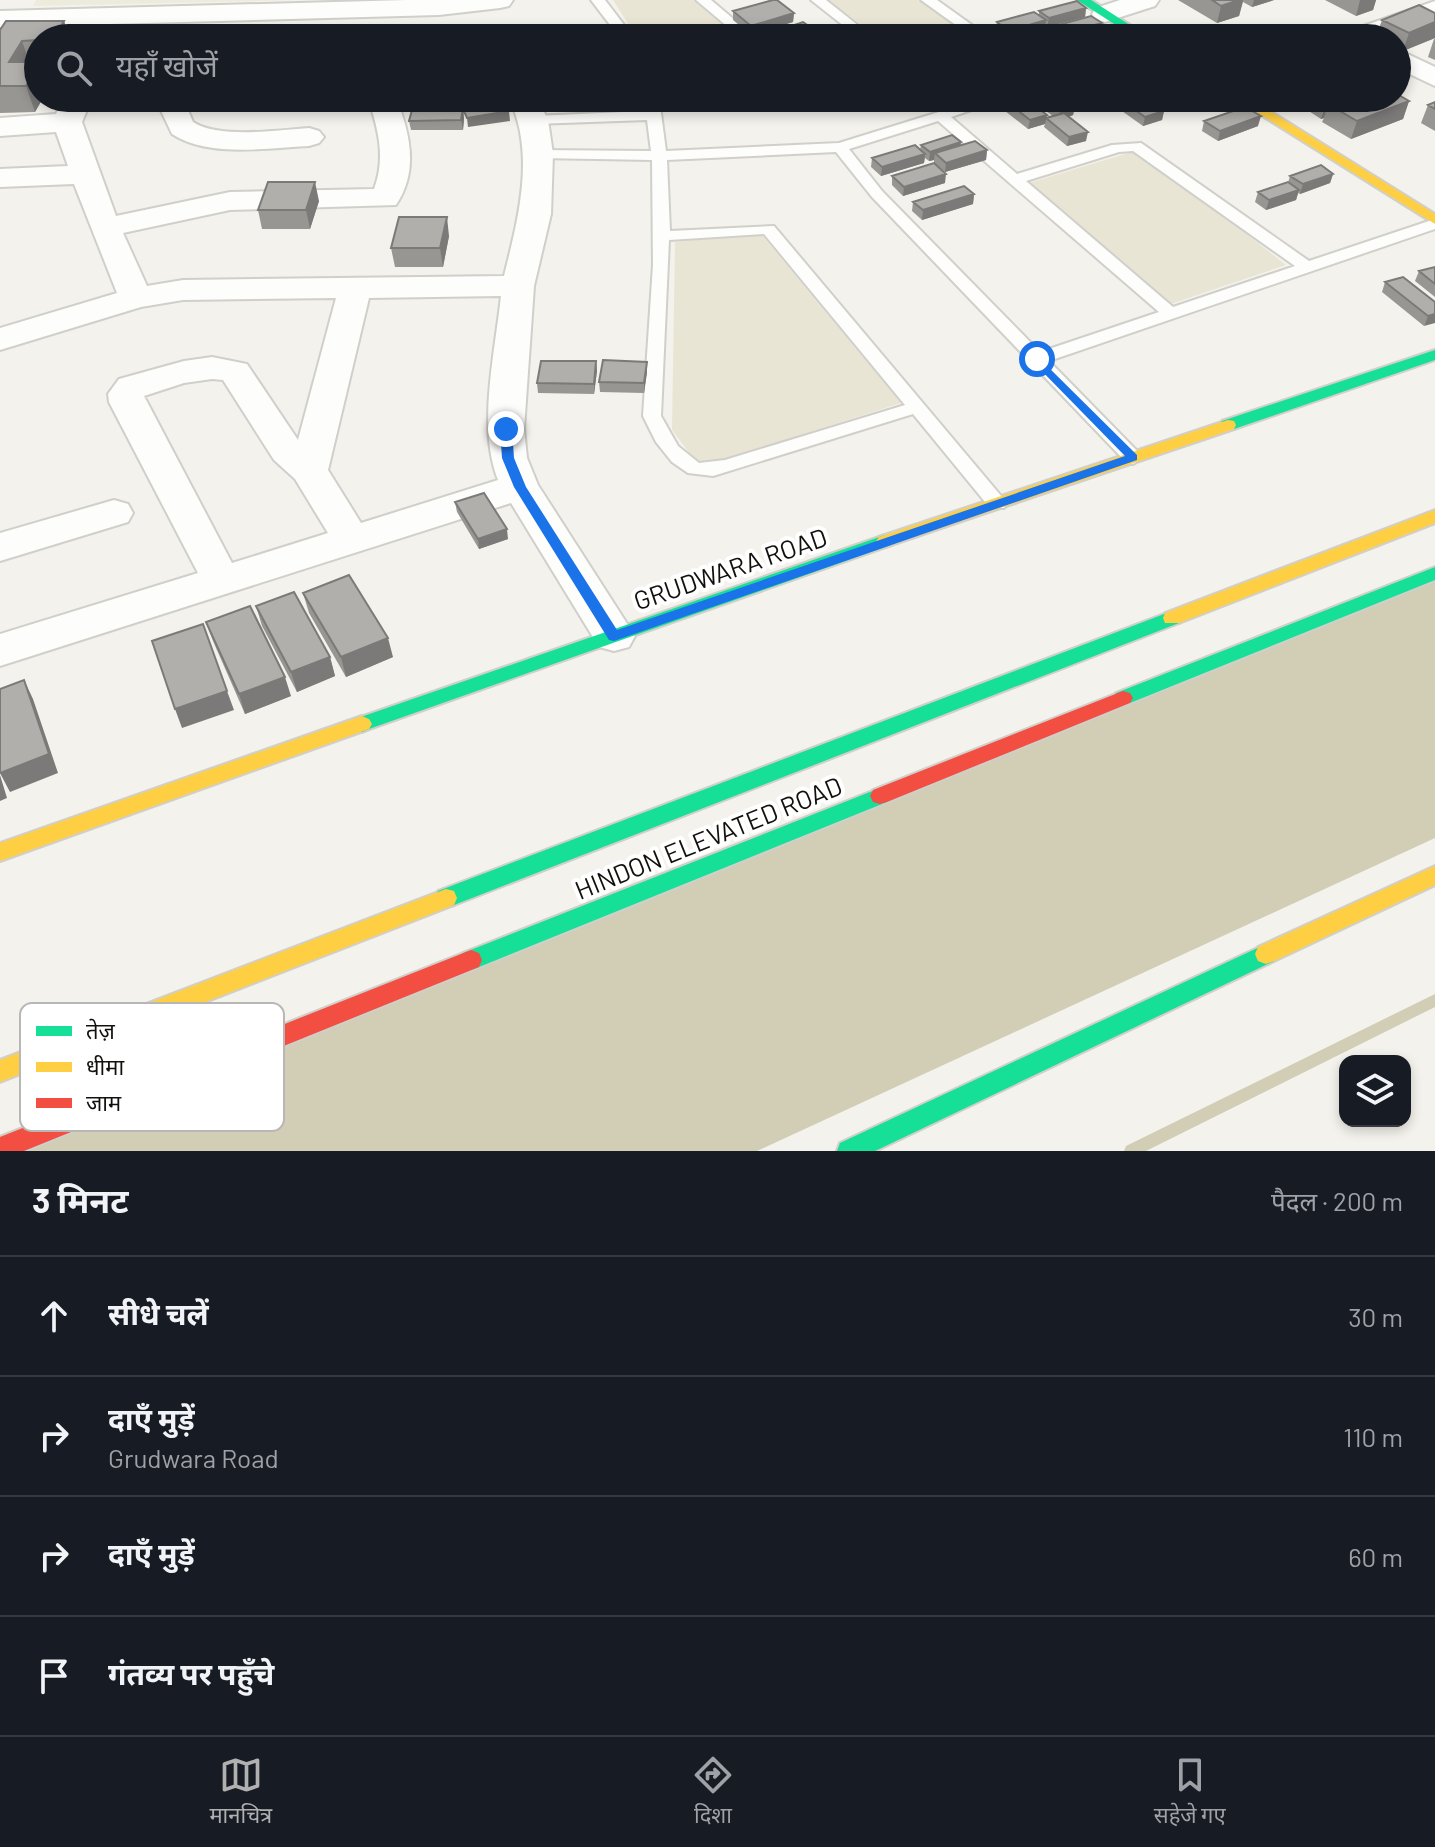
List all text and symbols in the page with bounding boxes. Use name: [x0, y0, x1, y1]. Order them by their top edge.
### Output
search box: [24, 24, 1411, 112]
icon: search: [52, 46, 96, 90]
text: यहाँ खोजें: [116, 47, 218, 83]
route start: [1019, 341, 1055, 377]
route end: [488, 411, 524, 447]
street label: GRUDWARA ROAD: [629, 520, 831, 616]
street label: HINDON ELEVATED ROAD: [570, 769, 846, 905]
legend: [20, 1003, 284, 1131]
text: तेज़: [86, 1017, 116, 1043]
text: धीमा: [86, 1053, 124, 1079]
map controls: [1339, 1055, 1411, 1127]
button: layers: [1339, 1055, 1411, 1127]
text: जाम: [86, 1089, 122, 1115]
text: 3 मिनट: [32, 1179, 129, 1220]
text: पैदल · 200 m: [1271, 1185, 1403, 1216]
icon: ahead: [32, 1294, 76, 1338]
text: सीधे चलें: [108, 1295, 209, 1331]
text: 30 m: [1348, 1301, 1403, 1332]
text: दाएँ मुड़ें: [108, 1400, 195, 1436]
icon: right: [32, 1414, 76, 1458]
text: 110 m: [1343, 1421, 1403, 1452]
text: Grudwara Road: [108, 1442, 279, 1473]
icon: right: [32, 1534, 76, 1578]
text: दाएँ मुड़ें: [108, 1535, 195, 1571]
text: 60 m: [1348, 1541, 1403, 1572]
icon: arrive: [32, 1654, 76, 1698]
text: गंतव्य पर पहुँचे: [108, 1655, 274, 1691]
tab: मानचित्र: [209, 1753, 272, 1832]
tab: दिशा: [691, 1753, 735, 1832]
tab: सहेजे गए: [1154, 1753, 1226, 1832]

